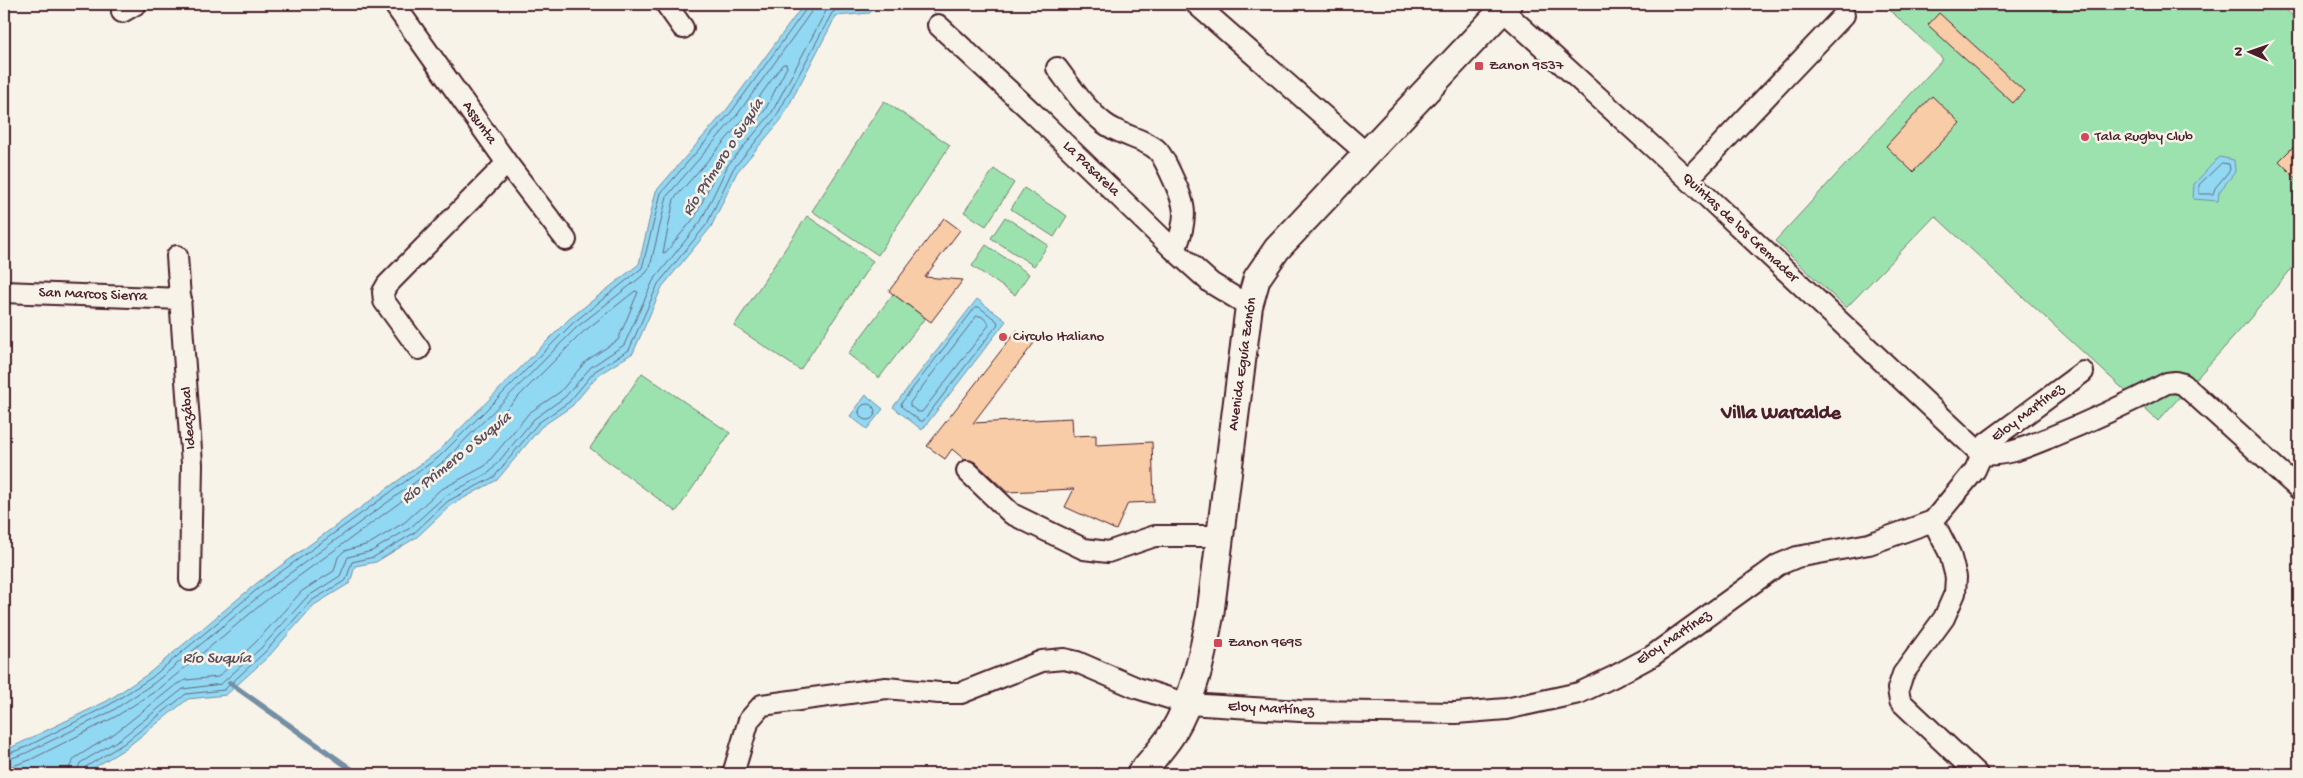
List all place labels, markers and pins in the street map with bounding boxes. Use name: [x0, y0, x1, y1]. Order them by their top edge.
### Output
place label: Zanon 9537: [1489, 57, 1565, 75]
marker: Zanon 9537: [1473, 60, 1485, 72]
place label: Tala Rugby Club: [2094, 128, 2193, 146]
marker: Tala Rugby Club: [2079, 131, 2091, 143]
place label: Circulo Italiano: [1013, 328, 1105, 346]
marker: Circulo Italiano: [997, 331, 1009, 343]
place label: Zanon 9695: [1228, 634, 1302, 652]
marker: Zanon 9695: [1212, 637, 1224, 649]

